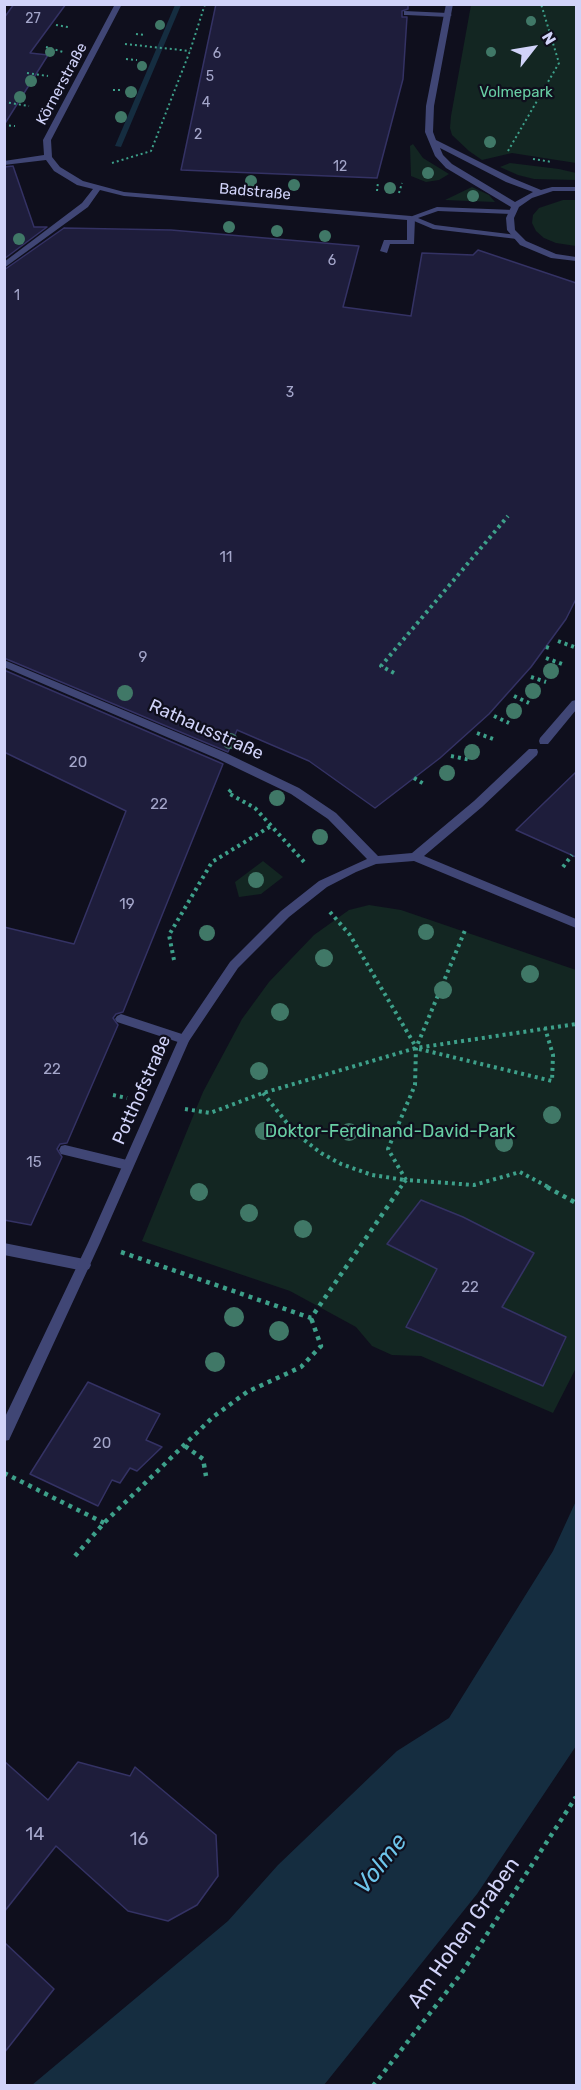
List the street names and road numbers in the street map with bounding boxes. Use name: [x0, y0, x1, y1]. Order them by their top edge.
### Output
street label: Körnerstraße: [33, 40, 91, 128]
street label: Badstraße: [218, 180, 292, 204]
street label: Rathausstraße: [145, 695, 267, 765]
street label: Potthofstraße: [108, 1032, 176, 1148]
street label: Am Hohen Graben: [403, 1853, 525, 2013]

